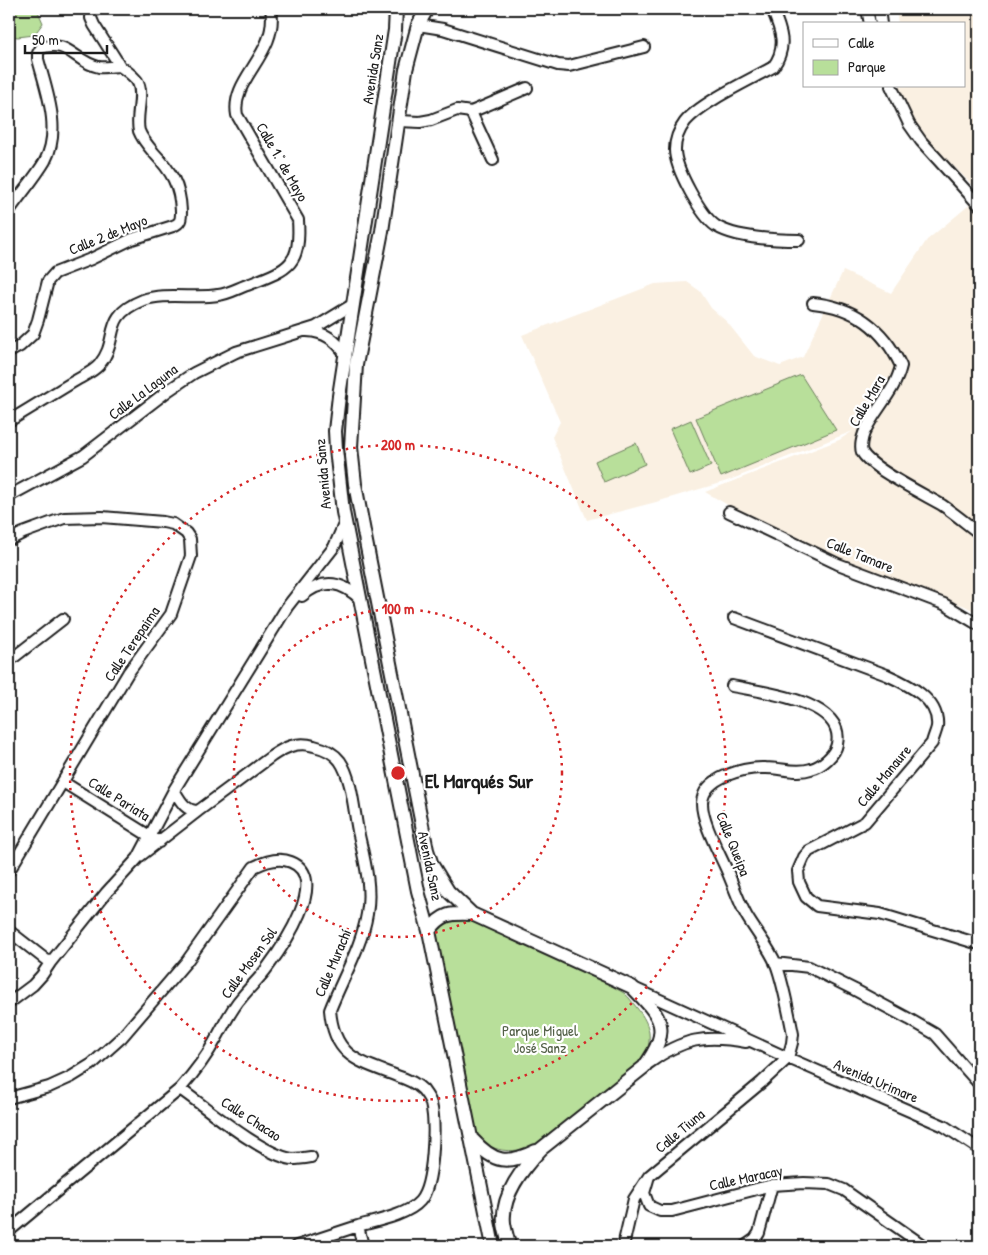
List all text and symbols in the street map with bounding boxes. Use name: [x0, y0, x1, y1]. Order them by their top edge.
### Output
scale bar: [25, 22, 108, 54]
legend: [803, 22, 966, 88]
text: 50 m: [32, 29, 59, 50]
street label: Avenida Sanz: [357, 32, 388, 105]
text: Calle: [848, 32, 875, 53]
text: Parque: [848, 56, 886, 77]
street label: Calle 1.° de Mayo: [251, 118, 314, 205]
street label: Calle 2 de Mayo: [65, 209, 150, 260]
street label: Calle La Laguna: [104, 359, 182, 425]
street label: Calle Mara: [843, 371, 890, 430]
text: 200 m: [381, 434, 415, 455]
street label: Avenida Sanz: [309, 437, 336, 510]
street label: Calle Tamare: [823, 532, 897, 578]
text: 100 m: [382, 598, 414, 619]
street label: Calle Terepaima: [99, 602, 165, 685]
street label: Calle Manaure: [851, 740, 916, 811]
centre of rings: [389, 764, 407, 782]
district label: El Marqués Sur: [425, 767, 534, 795]
street label: Calle Pariata: [84, 771, 154, 826]
street label: Calle Queipa: [711, 809, 756, 879]
street label: Avenida Sanz: [413, 829, 448, 903]
street label: Calle Mosen Sol: [215, 923, 282, 1003]
street label: Calle Murachí: [309, 926, 356, 1000]
park label: Parque Miguel José Sanz: [502, 1020, 578, 1058]
street label: Avenida Urimare: [831, 1053, 922, 1108]
street label: Calle Chacao: [217, 1091, 286, 1146]
street label: Calle Tiuna: [650, 1104, 709, 1158]
street label: Calle Maracay: [707, 1159, 785, 1196]

